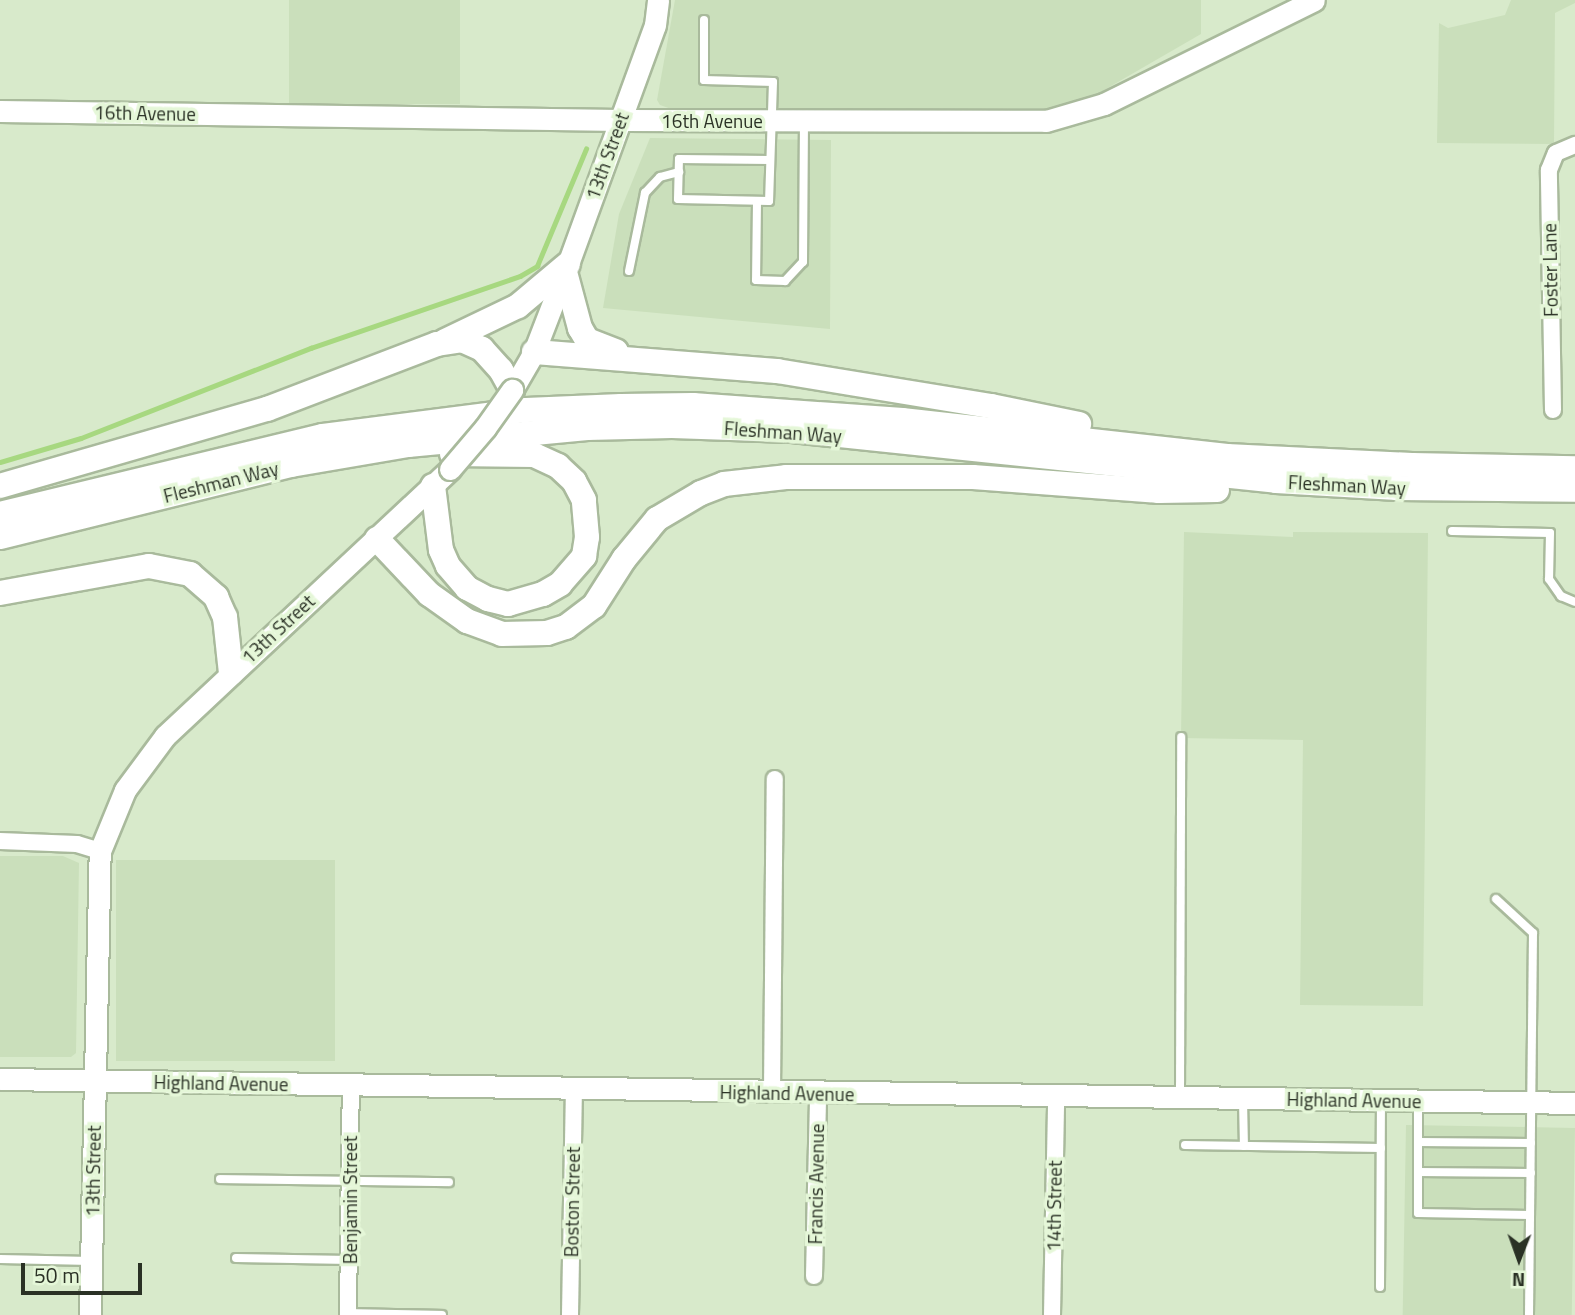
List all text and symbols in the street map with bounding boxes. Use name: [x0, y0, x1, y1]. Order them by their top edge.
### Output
street label: 16th Avenue: [94, 101, 196, 125]
street label: 13th Street: [581, 109, 633, 203]
street label: 16th Avenue: [661, 110, 763, 132]
street label: Foster Lane: [1538, 223, 1562, 317]
street label: Fleshman Way: [723, 417, 843, 447]
street label: Fleshman Way: [161, 457, 281, 507]
street label: Fleshman Way: [1288, 471, 1406, 499]
street label: 13th Street: [237, 590, 319, 668]
street label: Highland Avenue: [153, 1070, 289, 1096]
street label: Highland Avenue: [719, 1080, 855, 1106]
street label: Highland Avenue: [1286, 1087, 1422, 1113]
street label: Francis Avenue: [804, 1123, 828, 1245]
street label: 13th Street: [81, 1125, 105, 1217]
street label: Benjamin Street: [339, 1136, 361, 1264]
street label: Boston Street: [560, 1146, 584, 1258]
street label: 14th Street: [1042, 1160, 1066, 1252]
north arrow: [1484, 1224, 1554, 1294]
scale bar: [24, 1248, 145, 1292]
text: 50 m: [34, 1259, 80, 1291]
text: N: [1512, 1266, 1525, 1295]

